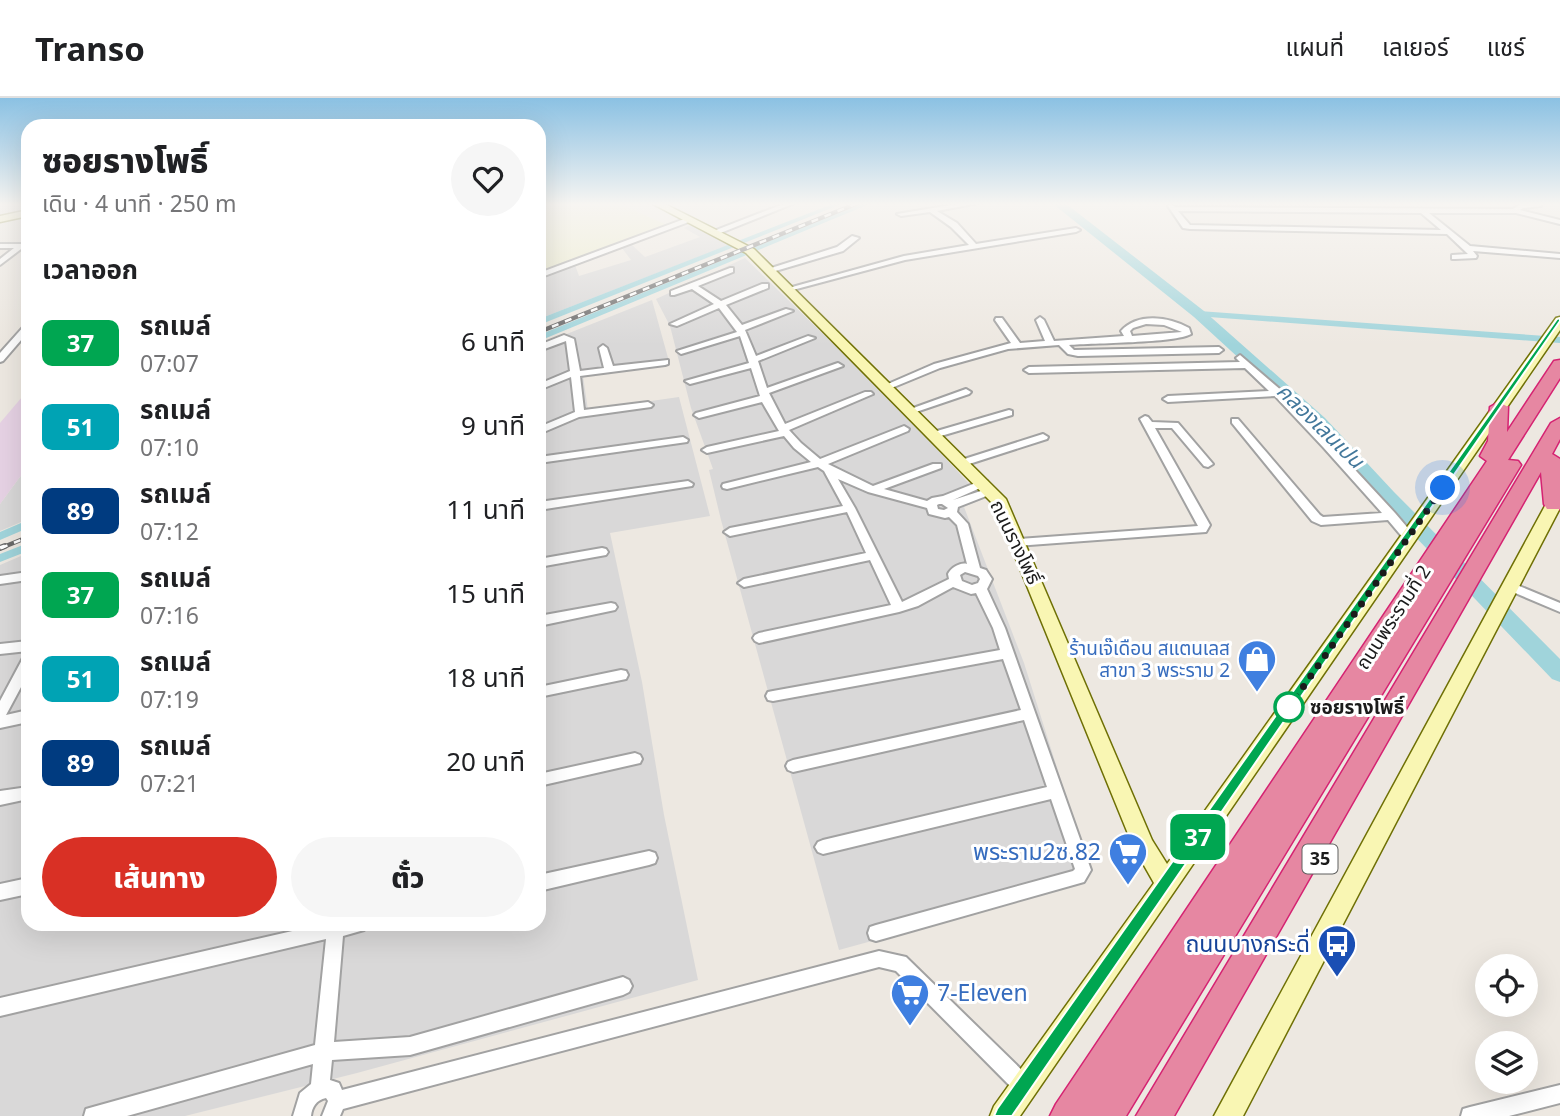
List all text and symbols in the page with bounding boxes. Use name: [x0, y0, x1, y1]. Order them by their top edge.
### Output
text: Transo: [35, 26, 145, 71]
text: แผนที่: [1286, 30, 1344, 63]
text: เลเยอร์: [1382, 30, 1449, 63]
text: แชร์: [1487, 30, 1525, 63]
text: ซอยรางโพธิ์: [42, 138, 208, 183]
button: heart: [451, 142, 525, 216]
text: เดิน · 4 นาที · 250 m: [42, 187, 237, 219]
text: เวลาออก: [42, 251, 138, 287]
text: รถเมล์: [140, 307, 211, 343]
text: 6 นาที: [461, 323, 525, 359]
text: 37: [67, 326, 94, 359]
text: 07:07: [140, 347, 199, 379]
water label: คลองเลนเปน: [1271, 377, 1371, 475]
text: รถเมล์: [140, 391, 211, 427]
text: 9 นาที: [461, 407, 525, 443]
text: 51: [67, 410, 94, 443]
text: 07:10: [140, 431, 199, 463]
your location: [1425, 470, 1460, 505]
text: รถเมล์: [140, 475, 211, 511]
text: 11 นาที: [446, 491, 525, 527]
text: 89: [67, 494, 94, 527]
street label: ถนนรางโพธิ์: [984, 495, 1048, 589]
text: 07:12: [140, 515, 199, 547]
text: รถเมล์: [140, 559, 211, 595]
street label: ถนนพระรามที่ 2: [1350, 560, 1436, 674]
text: 15 นาที: [446, 575, 525, 611]
text: 37: [67, 578, 94, 611]
text: 07:16: [140, 599, 199, 631]
place label: ร้านเจ๊เดือน สแตนเลส สาขา 3 พระราม 2: [1069, 635, 1230, 683]
shop icon: ร้านเจ๊เดือน สแตนเลส สาขา 3 พระราม 2: [1236, 638, 1278, 693]
text: รถเมล์: [140, 643, 211, 679]
text: 18 นาที: [446, 659, 525, 695]
text: 51: [67, 662, 94, 695]
text: 07:19: [140, 683, 199, 715]
marker: ซอยรางโพธิ์: [1274, 692, 1304, 722]
place label: ซอยรางโพธิ์: [1310, 694, 1406, 720]
text: รถเมล์: [140, 727, 211, 763]
text: 20 นาที: [446, 743, 525, 779]
text: 89: [67, 746, 94, 779]
text: 07:21: [140, 767, 199, 799]
line badge: 37: [1166, 814, 1230, 860]
text: 37: [1184, 820, 1212, 853]
supermarket icon: พระราม2ซ.82: [1107, 831, 1149, 886]
place label: พระราม2ซ.82: [973, 835, 1101, 867]
button: เส้นทาง: [42, 837, 277, 917]
button: ตั๋ว: [291, 837, 525, 917]
road number: 35: [1302, 844, 1338, 874]
bus stop icon: ถนนบางกระดี่: [1316, 923, 1358, 978]
place label: ถนนบางกระดี่: [1185, 927, 1310, 959]
map controls: [1475, 954, 1538, 1094]
button: locate: [1475, 954, 1538, 1017]
supermarket icon: 7-Eleven: [889, 972, 931, 1027]
place label: 7-Eleven: [937, 976, 1028, 1008]
button: layers: [1475, 1031, 1538, 1094]

